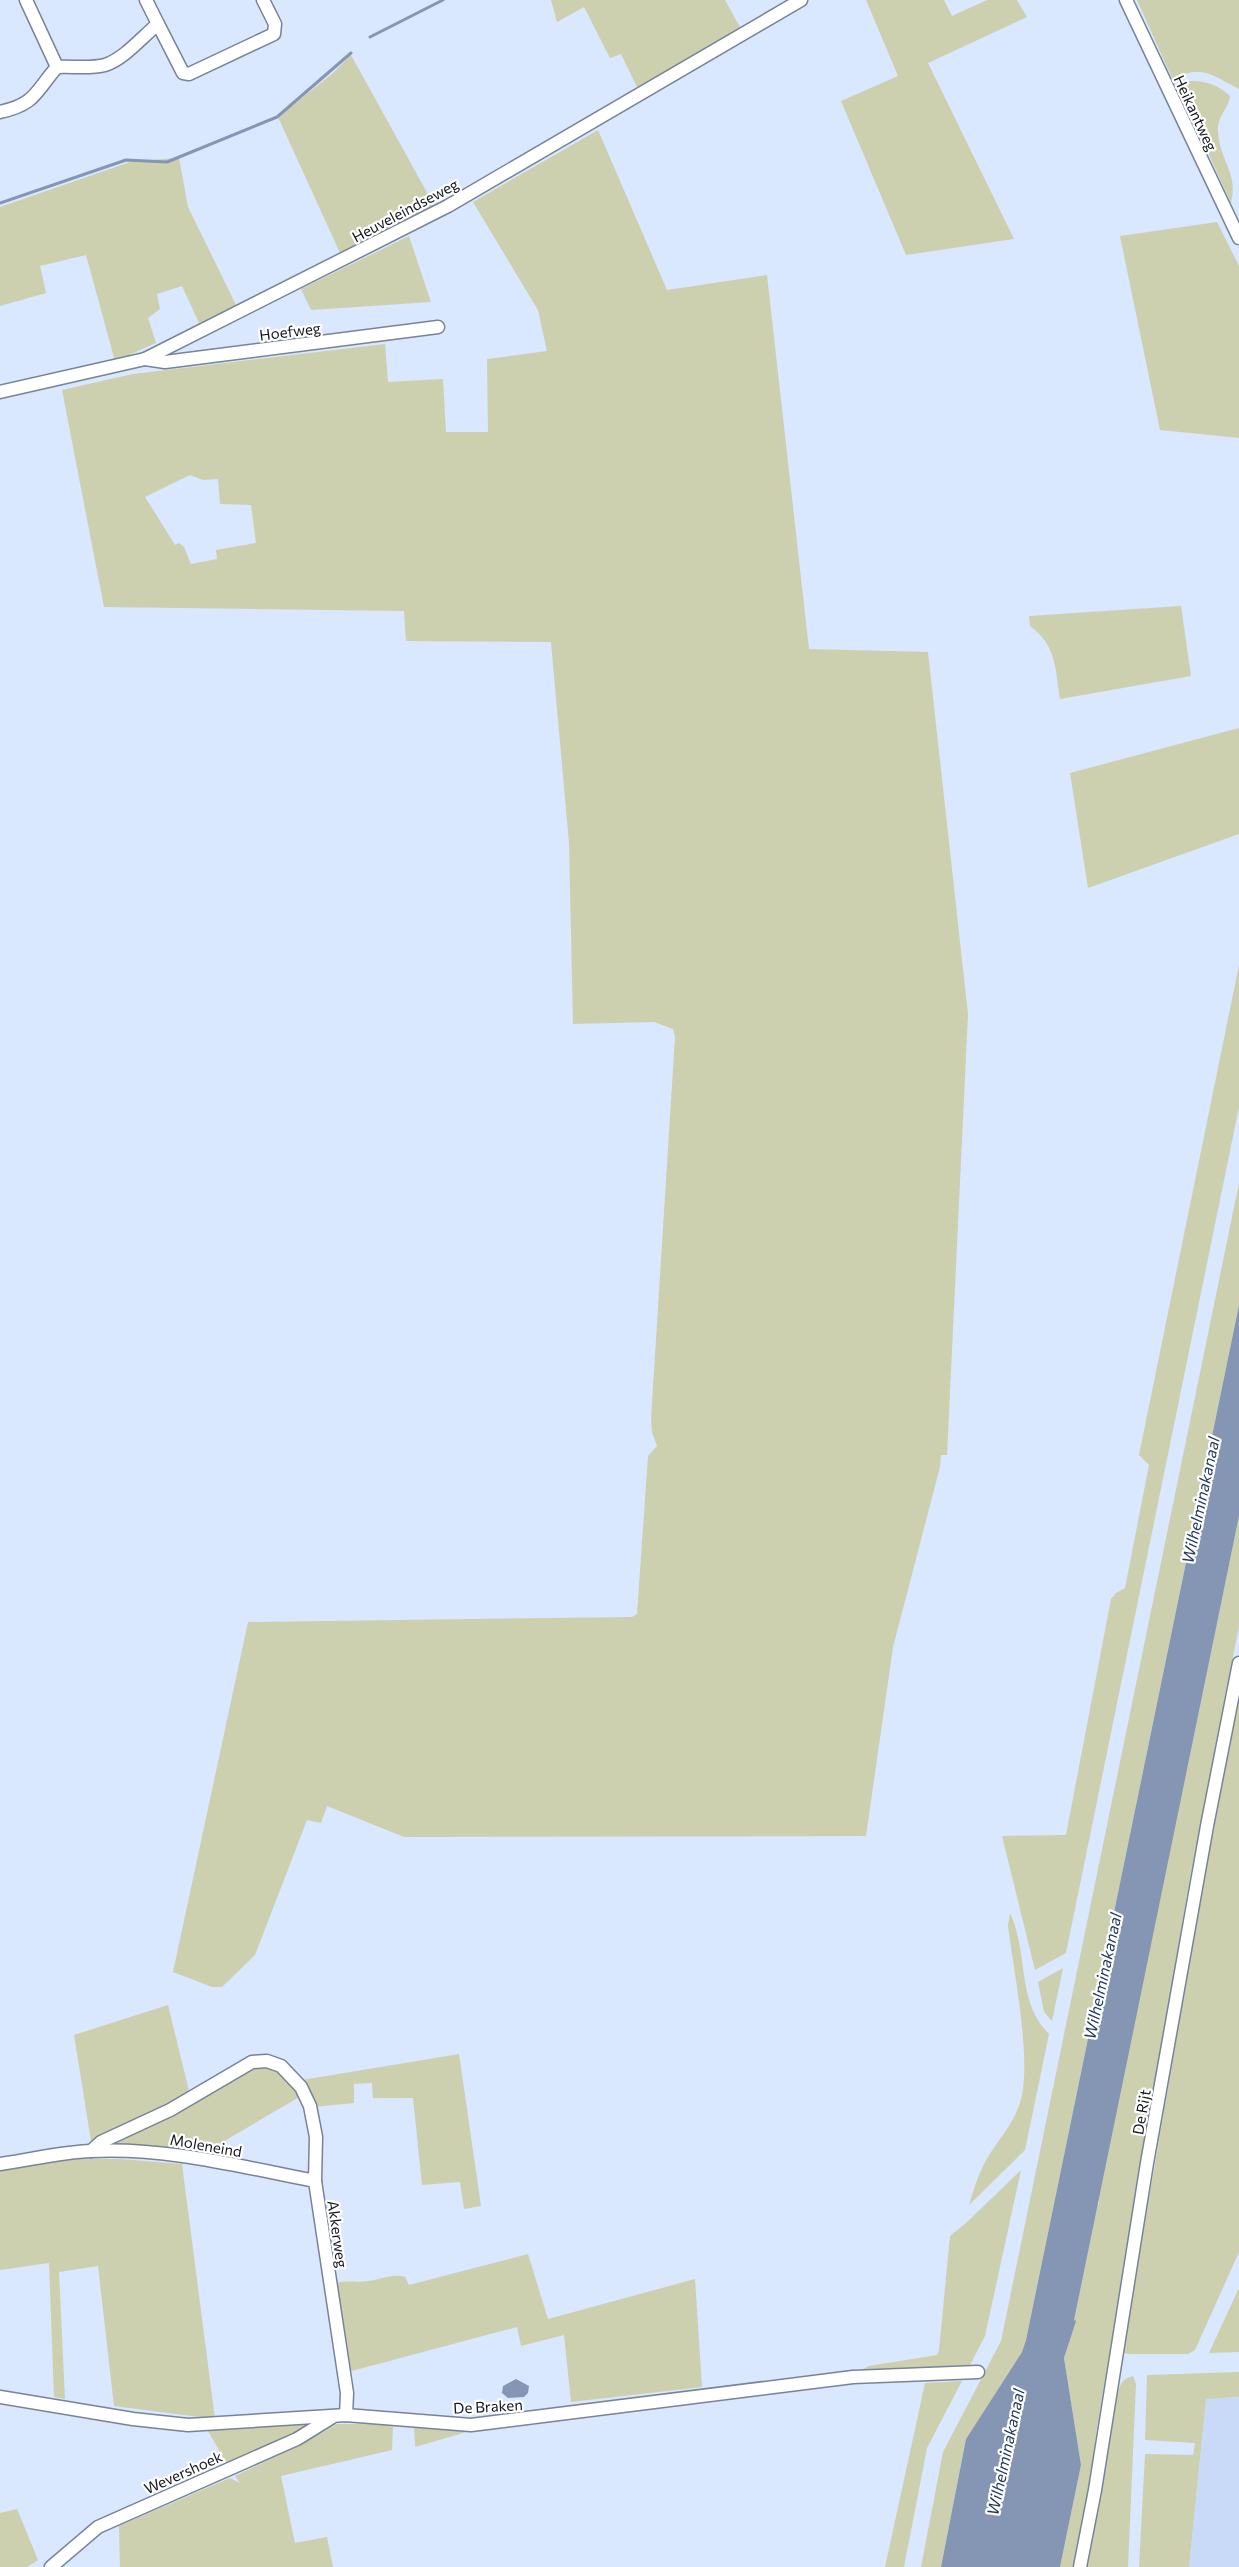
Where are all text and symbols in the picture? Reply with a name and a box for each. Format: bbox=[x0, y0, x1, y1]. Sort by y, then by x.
street label: Heikantweg bbox=[1171, 72, 1221, 154]
street label: Heuveleindseweg bbox=[349, 174, 461, 246]
street label: Hoefweg bbox=[258, 318, 322, 344]
water label: Wilhelminakanaal bbox=[1177, 1434, 1223, 1565]
water label: Wilhelminakanaal bbox=[1079, 1910, 1125, 2041]
street label: De Rijt bbox=[1128, 2088, 1154, 2136]
street label: Moleneind bbox=[169, 2130, 243, 2160]
street label: Akkerweg bbox=[324, 2199, 352, 2269]
water label: Wilhelminakanaal bbox=[982, 2386, 1028, 2517]
street label: De Braken bbox=[453, 2395, 523, 2417]
street label: Wevershoek bbox=[141, 2447, 225, 2497]

